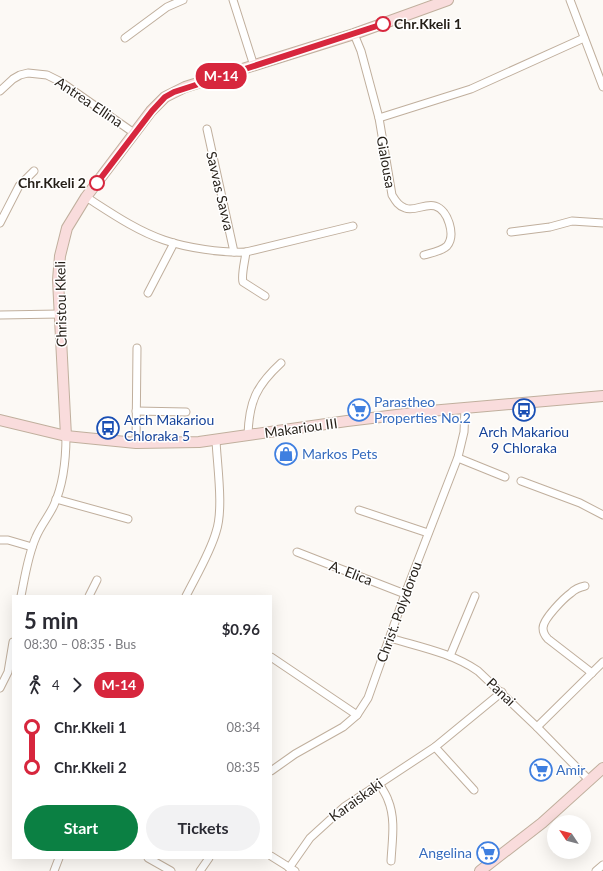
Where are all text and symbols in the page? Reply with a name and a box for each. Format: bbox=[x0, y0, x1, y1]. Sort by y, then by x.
place label: Chr.Kkeli 1 bbox=[394, 15, 462, 32]
marker: Chr.Kkeli 1 bbox=[375, 16, 391, 32]
line badge: M-14 bbox=[193, 63, 249, 89]
text: M-14 bbox=[204, 67, 238, 84]
street label: Antrea Ellina bbox=[52, 73, 126, 130]
street label: Gialousa bbox=[374, 135, 399, 189]
street label: Savvas Savva bbox=[203, 150, 238, 232]
place label: Chr.Kkeli 2 bbox=[18, 174, 86, 191]
marker: Chr.Kkeli 2 bbox=[89, 175, 105, 191]
street label: Christou Kkeli bbox=[51, 261, 70, 347]
place label: Parastheo Properties No.2 bbox=[374, 393, 471, 426]
supermarket icon: Parastheo Properties No.2 bbox=[346, 397, 372, 423]
bus stop icon: Arch Makariou 9 Chloraka bbox=[511, 397, 537, 423]
place label: Arch Makariou Chloraka 5 bbox=[124, 411, 214, 444]
street label: Makariou III bbox=[263, 414, 338, 441]
bus stop icon: Arch Makariou Chloraka 5 bbox=[95, 415, 121, 441]
place label: Arch Makariou 9 Chloraka bbox=[479, 423, 569, 456]
shop icon: Markos Pets bbox=[273, 441, 299, 467]
place label: Markos Pets bbox=[302, 445, 378, 462]
street label: A. Elica bbox=[327, 557, 375, 588]
street label: Christ. Polydorou bbox=[372, 559, 425, 665]
text: 5 min bbox=[24, 607, 79, 634]
text: $0.96 bbox=[222, 620, 260, 638]
text: 08:30 – 08:35 · Bus bbox=[24, 636, 136, 652]
icon: walk bbox=[24, 674, 46, 696]
icon: forward bbox=[66, 674, 88, 696]
street label: Panai bbox=[483, 674, 519, 709]
text: M-14 bbox=[102, 676, 136, 693]
text: 4 bbox=[52, 677, 60, 693]
text: Chr.Kkeli 1 bbox=[54, 718, 127, 736]
text: 08:34 bbox=[227, 719, 260, 735]
supermarket icon: Amir bbox=[528, 757, 554, 783]
text: Chr.Kkeli 2 bbox=[54, 758, 127, 776]
text: 08:35 bbox=[227, 759, 260, 775]
place label: Amir bbox=[556, 761, 585, 778]
street label: Karaiskaki bbox=[326, 774, 386, 825]
button: Start bbox=[24, 805, 138, 851]
button: Tickets bbox=[146, 805, 260, 851]
north arrow bbox=[547, 815, 591, 859]
map controls bbox=[547, 815, 591, 859]
supermarket icon: Angelina bbox=[475, 840, 501, 866]
place label: Angelina bbox=[419, 844, 472, 861]

